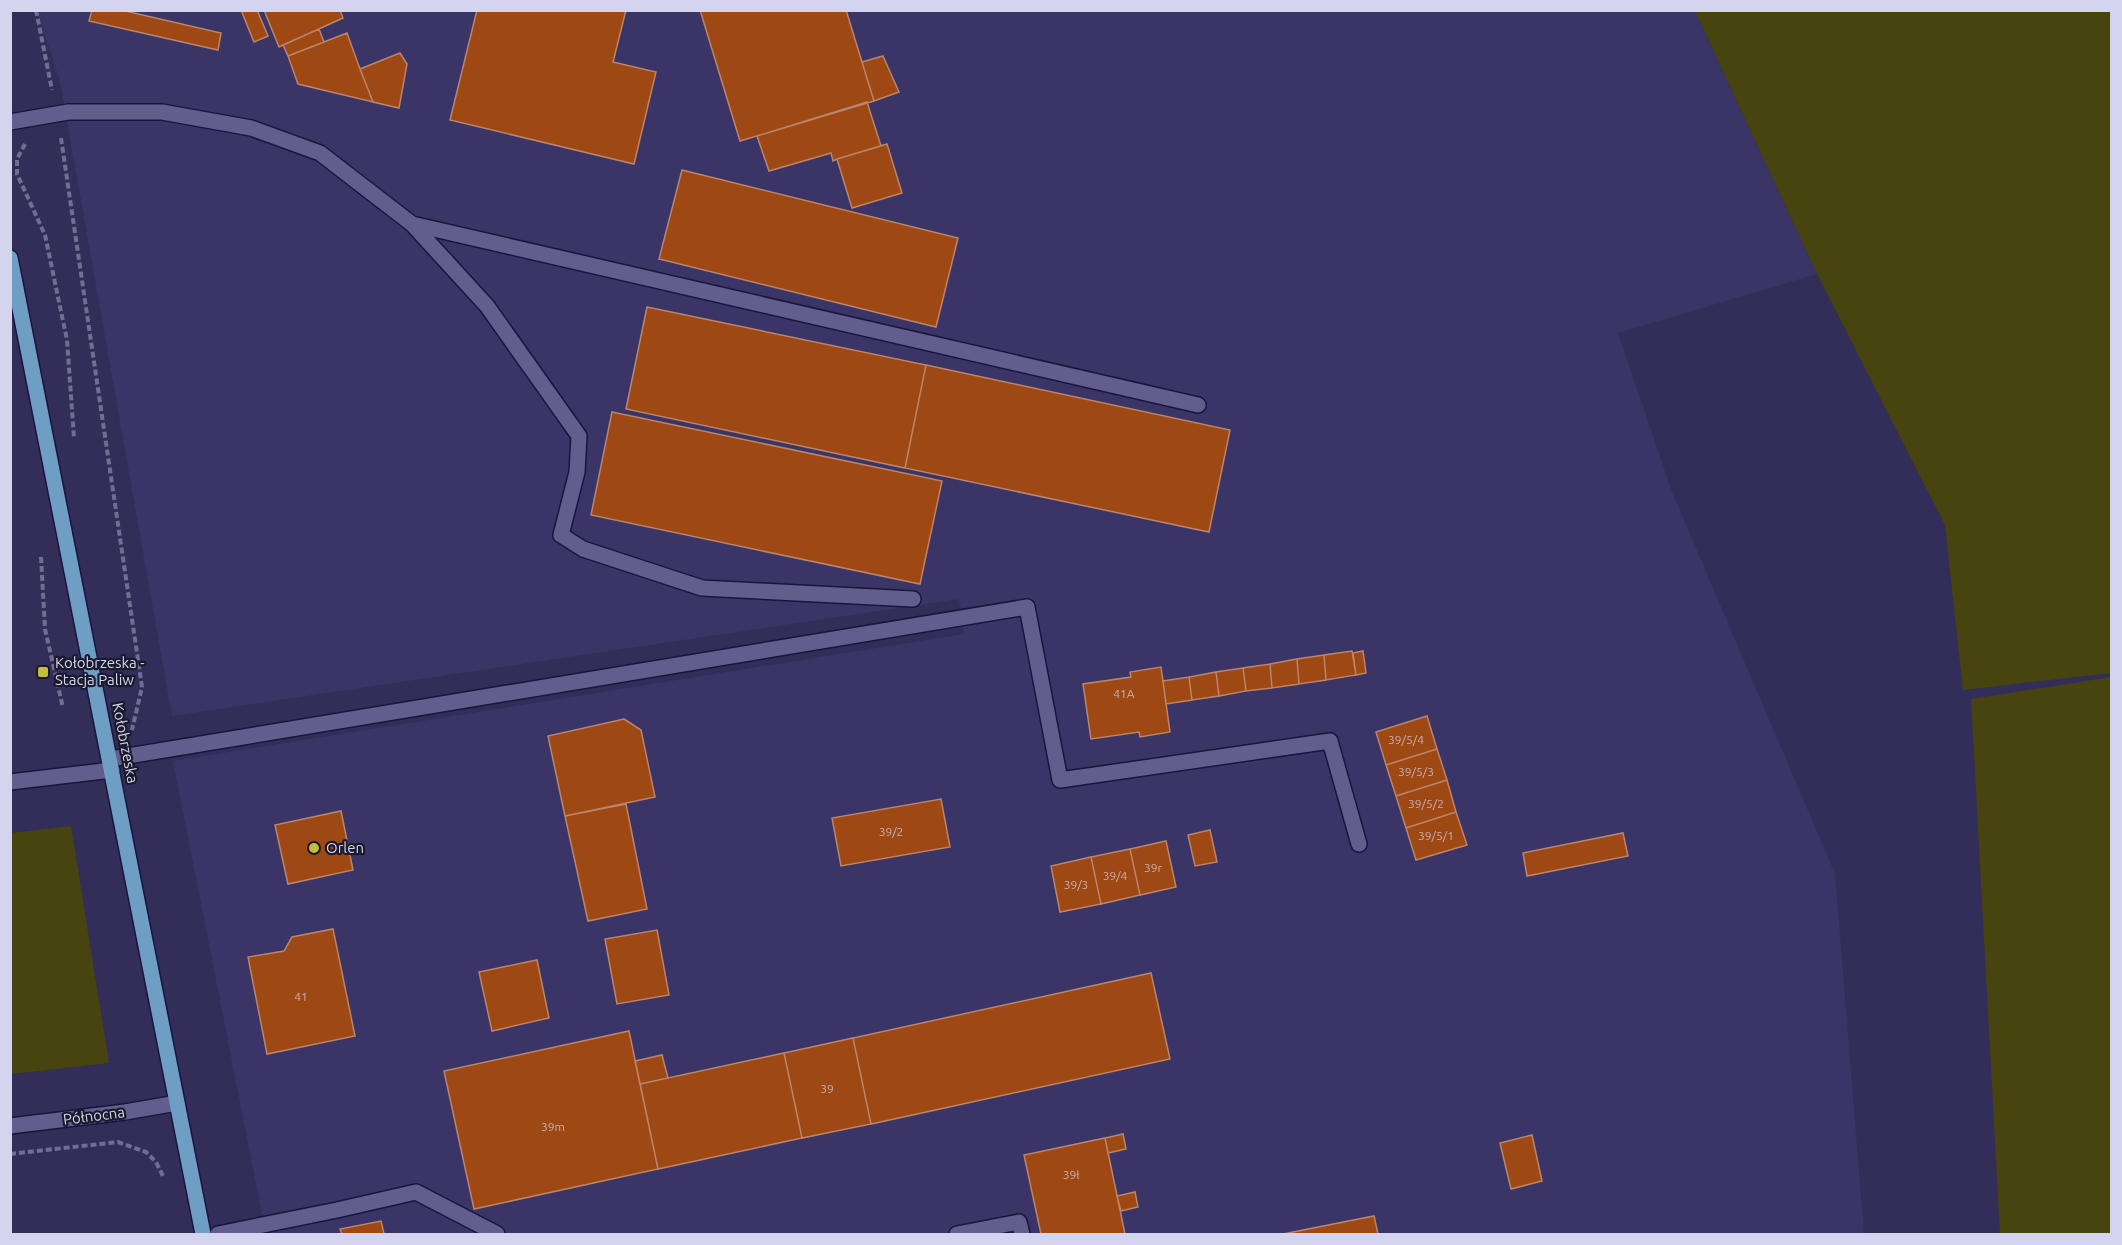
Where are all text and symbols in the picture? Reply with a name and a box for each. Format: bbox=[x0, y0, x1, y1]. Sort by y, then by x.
place label: Kołobrzeska - Stacja Paliw bbox=[55, 654, 145, 688]
marker: Kołobrzeska - Stacja Paliw bbox=[36, 665, 50, 679]
house number: 41A bbox=[1113, 687, 1135, 700]
street label: Kołobrzeska bbox=[109, 701, 142, 785]
house number: 39/5/4 bbox=[1388, 733, 1424, 746]
house number: 39/5/3 bbox=[1398, 765, 1434, 778]
house number: 39/5/2 bbox=[1408, 797, 1444, 810]
house number: 39/2 bbox=[879, 825, 903, 838]
house number: 39/5/1 bbox=[1418, 829, 1454, 842]
place label: Orlen bbox=[326, 839, 364, 856]
marker: Orlen bbox=[307, 841, 321, 855]
house number: 39r bbox=[1144, 861, 1162, 874]
house number: 39/4 bbox=[1103, 869, 1128, 882]
house number: 39/3 bbox=[1064, 878, 1088, 891]
house number: 41 bbox=[294, 990, 308, 1003]
house number: 39 bbox=[820, 1082, 834, 1095]
street label: Północna bbox=[62, 1103, 126, 1128]
house number: 39m bbox=[541, 1120, 565, 1133]
house number: 39ł bbox=[1063, 1168, 1080, 1181]

